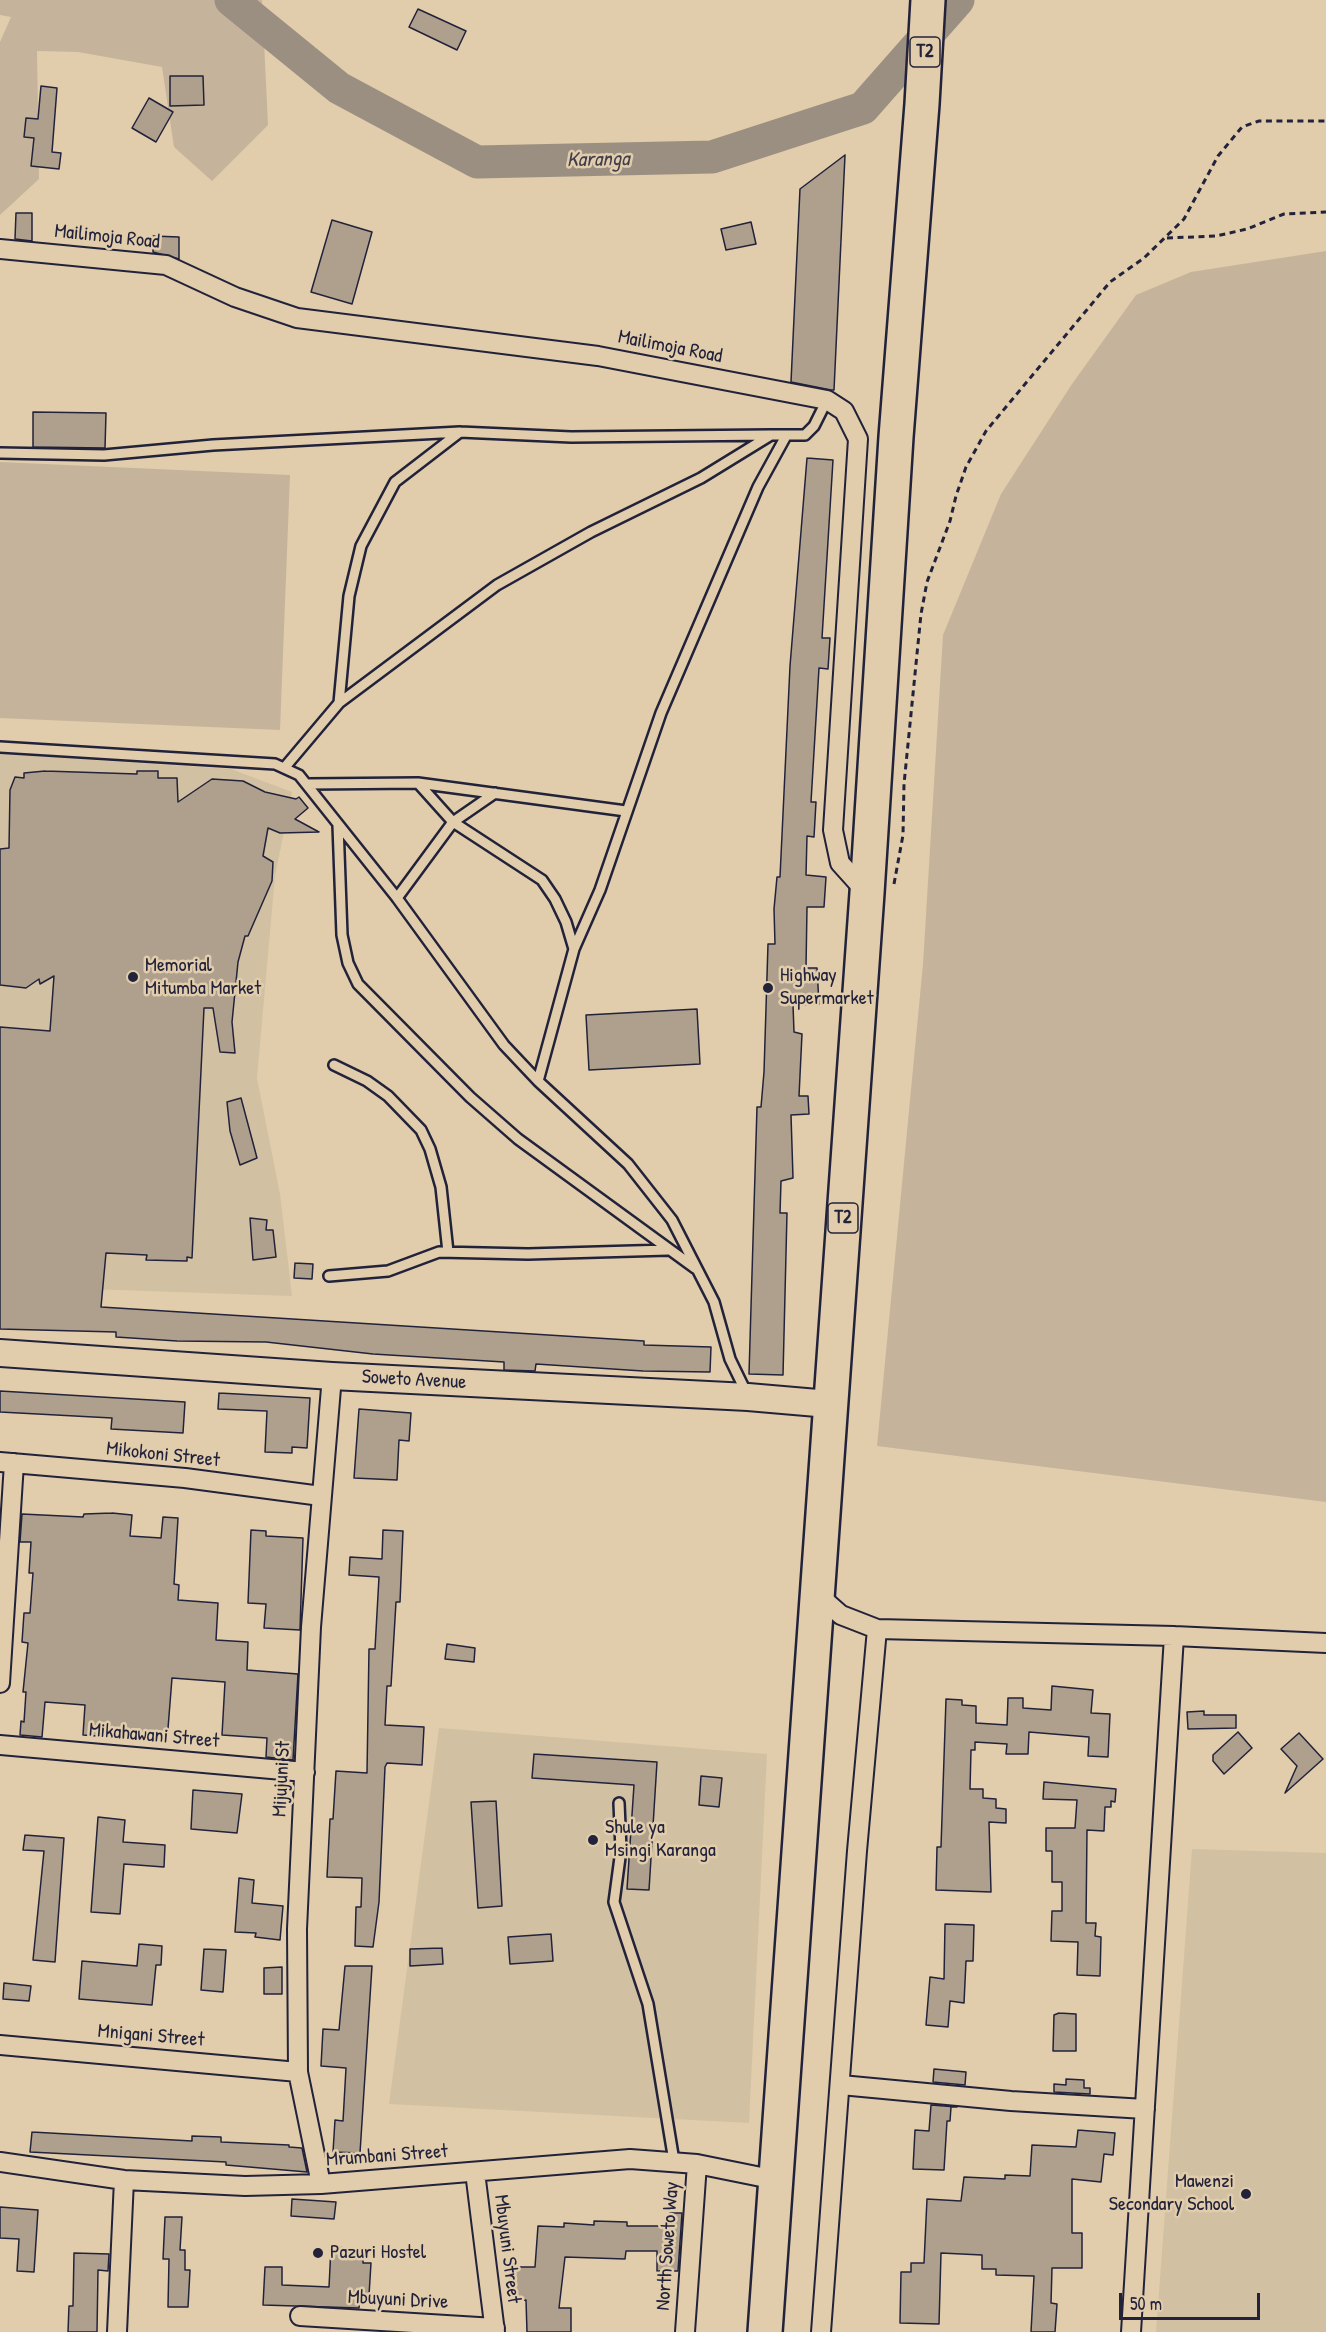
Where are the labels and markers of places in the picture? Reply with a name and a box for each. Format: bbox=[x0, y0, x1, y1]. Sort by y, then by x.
place label: Memorial Mitumba Market bbox=[145, 954, 261, 1001]
place label: Highway Supermarket bbox=[780, 964, 874, 1011]
marker: Memorial Mitumba Market bbox=[126, 970, 140, 984]
marker: Highway Supermarket bbox=[761, 981, 775, 995]
place label: Shule ya Msingi Karanga bbox=[605, 1816, 716, 1863]
marker: Shule ya Msingi Karanga bbox=[586, 1833, 600, 1847]
place label: Mawenzi Secondary School bbox=[1109, 2170, 1234, 2217]
marker: Mawenzi Secondary School bbox=[1239, 2187, 1253, 2201]
place label: Pazuri Hostel bbox=[330, 2241, 426, 2265]
marker: Pazuri Hostel bbox=[311, 2246, 325, 2260]

